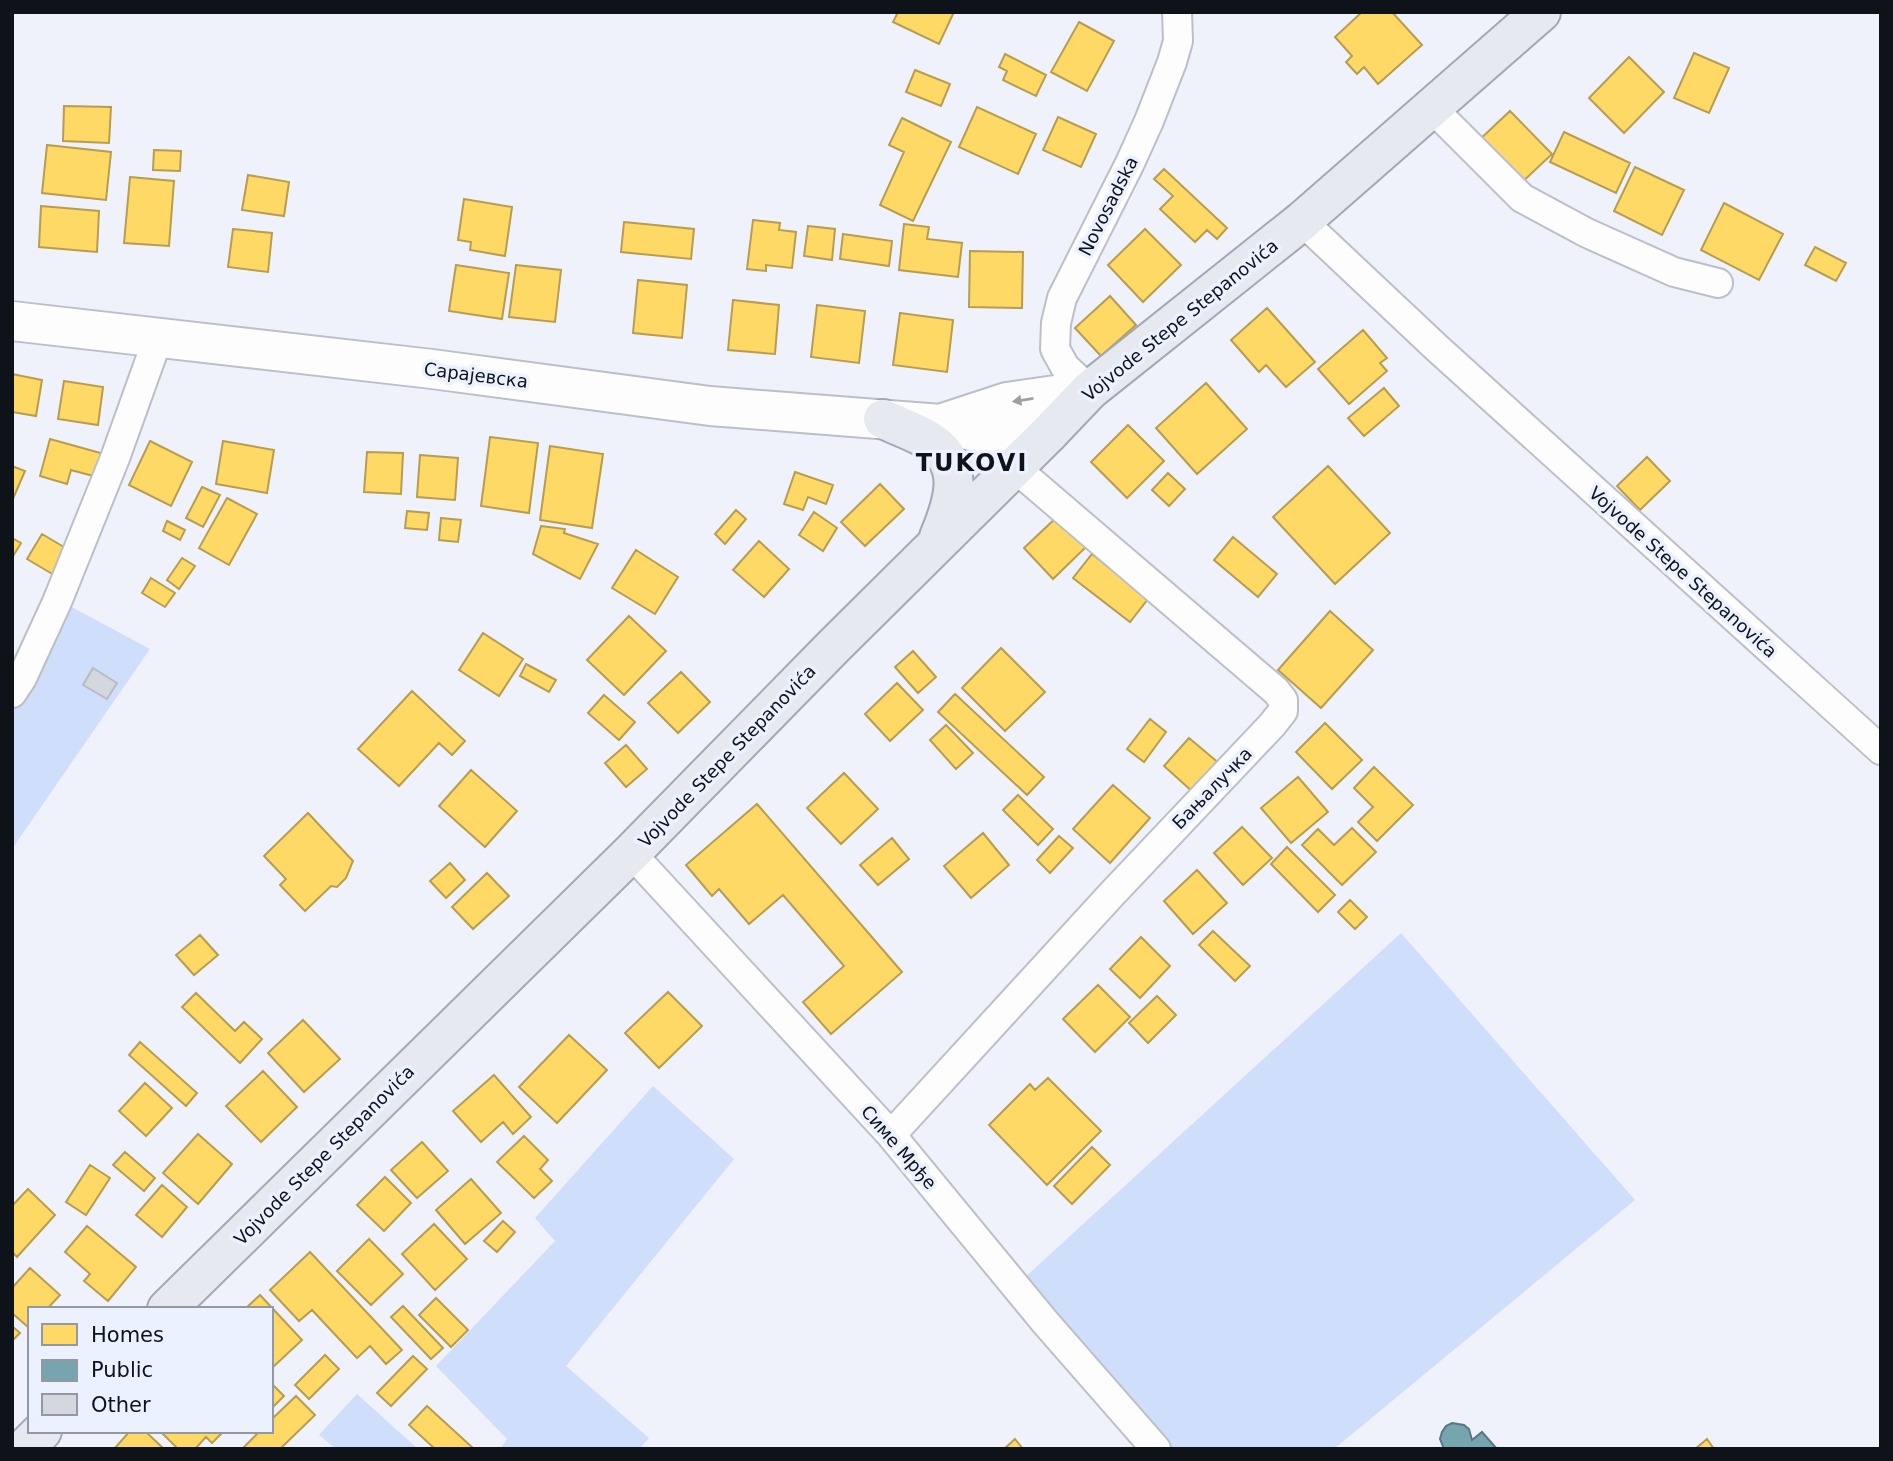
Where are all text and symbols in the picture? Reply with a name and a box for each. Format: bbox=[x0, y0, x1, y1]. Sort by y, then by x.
street label: Novosadska bbox=[1074, 153, 1142, 259]
street label: Vojvode Stepe Stepanovića bbox=[1078, 235, 1282, 405]
street label: Сарајевска bbox=[423, 358, 529, 392]
one-way arrow bbox=[1011, 395, 1033, 406]
district label: TUKOVI bbox=[916, 449, 1028, 477]
street label: Vojvode Stepe Stepanovića bbox=[1585, 482, 1781, 662]
street label: Vojvode Stepe Stepanovića bbox=[634, 660, 820, 852]
street label: Бањалучка bbox=[1168, 743, 1256, 833]
street label: Vojvode Stepe Stepanovića bbox=[230, 1061, 418, 1249]
street label: Симе Мрђе bbox=[857, 1101, 941, 1193]
legend bbox=[28, 1307, 273, 1433]
text: Homes bbox=[91, 1323, 164, 1347]
text: Public bbox=[91, 1358, 153, 1382]
text: Other bbox=[91, 1393, 151, 1417]

